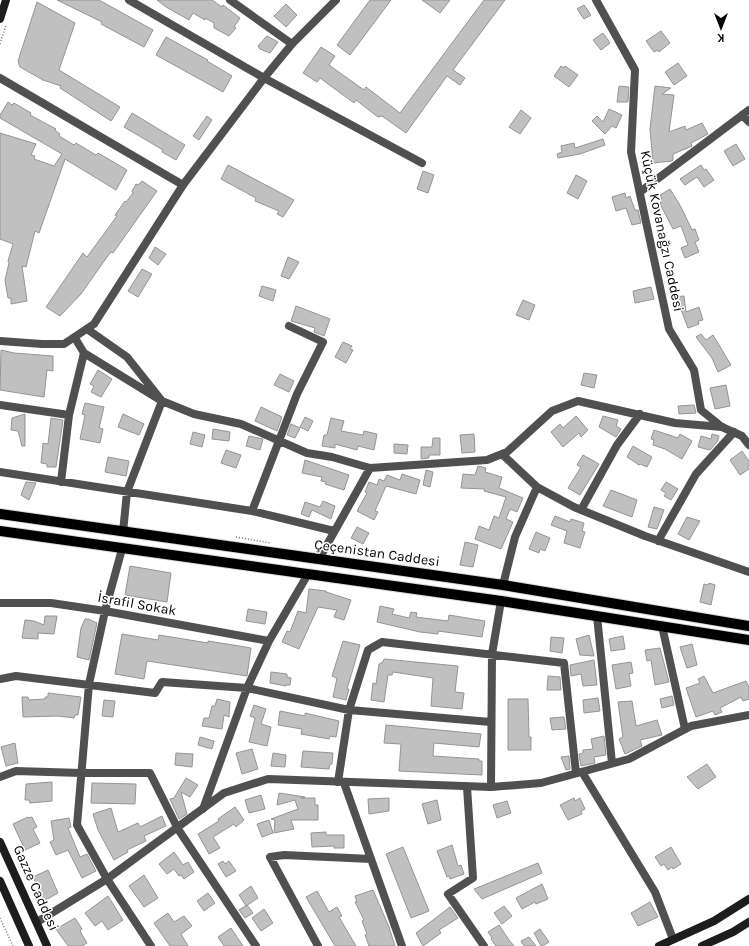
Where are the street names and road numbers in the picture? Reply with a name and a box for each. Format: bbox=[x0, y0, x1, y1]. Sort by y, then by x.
street label: Küçük Kovanağzı Caddesi bbox=[637, 149, 687, 313]
street label: Çeçenistan Caddesi bbox=[313, 536, 441, 570]
street label: İsrafil Sokak bbox=[96, 589, 178, 619]
street label: Gazze Caddesi bbox=[9, 842, 63, 934]

